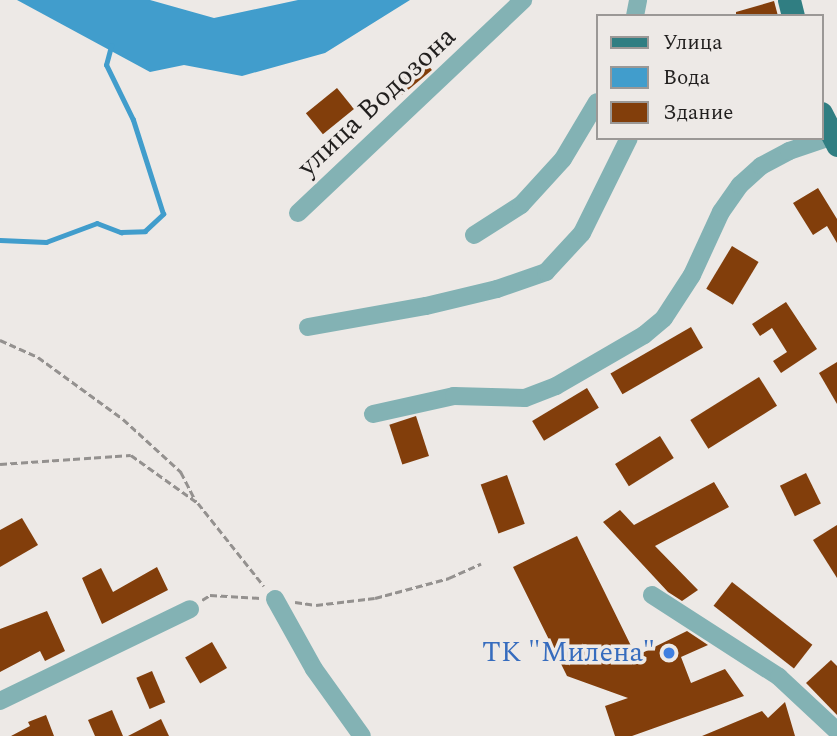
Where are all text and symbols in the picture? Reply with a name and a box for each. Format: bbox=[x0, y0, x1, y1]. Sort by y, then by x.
legend bbox=[596, 14, 823, 140]
street label: улица Водозона bbox=[291, 20, 463, 184]
text: Улица bbox=[663, 27, 722, 59]
text: Вода bbox=[663, 62, 710, 94]
text: Здание bbox=[663, 97, 733, 129]
place label: ТК "Милена" bbox=[482, 636, 655, 670]
marker: ТК "Милена" bbox=[661, 645, 677, 661]

